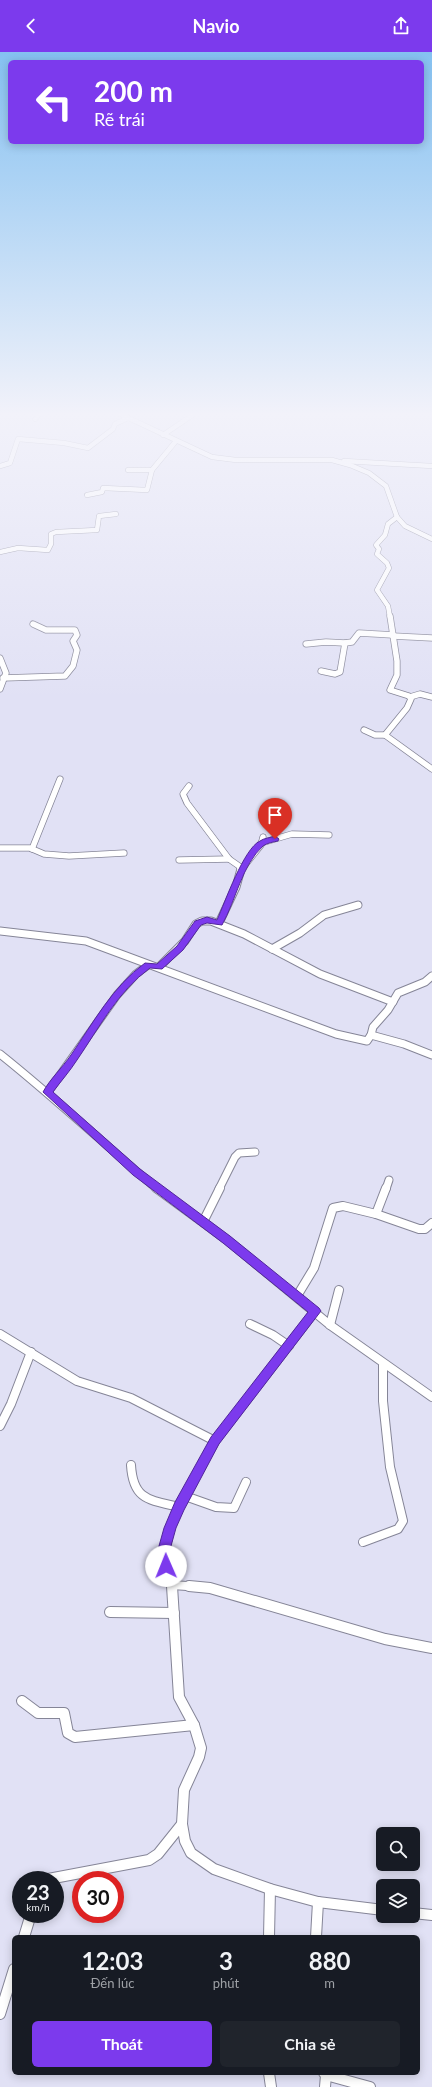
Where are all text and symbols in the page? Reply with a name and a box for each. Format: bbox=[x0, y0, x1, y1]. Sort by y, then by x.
icon: back bbox=[20, 15, 42, 37]
text: Navio bbox=[193, 15, 239, 37]
icon: share bbox=[390, 15, 412, 37]
text: 200 m bbox=[94, 74, 173, 108]
icon: left bbox=[28, 76, 80, 128]
text: Rẽ trái bbox=[94, 108, 145, 130]
pin bbox=[258, 798, 292, 839]
icon: arrive bbox=[264, 804, 286, 826]
position arrow bbox=[145, 1545, 187, 1587]
map controls bbox=[376, 1827, 420, 1923]
button: search bbox=[376, 1827, 420, 1871]
speed limit sign: 30 bbox=[72, 1871, 124, 1923]
button: layers bbox=[376, 1879, 420, 1923]
text: 23 bbox=[26, 1880, 50, 1904]
text: km/h bbox=[26, 1901, 50, 1913]
text: 12:03 bbox=[81, 1946, 143, 1975]
text: 3 bbox=[219, 1946, 233, 1975]
text: 880 bbox=[309, 1946, 351, 1975]
text: Đến lúc bbox=[90, 1975, 134, 1991]
text: phút bbox=[213, 1975, 239, 1991]
text: m bbox=[324, 1975, 335, 1991]
button: Thoát bbox=[32, 2021, 212, 2067]
button: Chia sẻ bbox=[220, 2021, 400, 2067]

